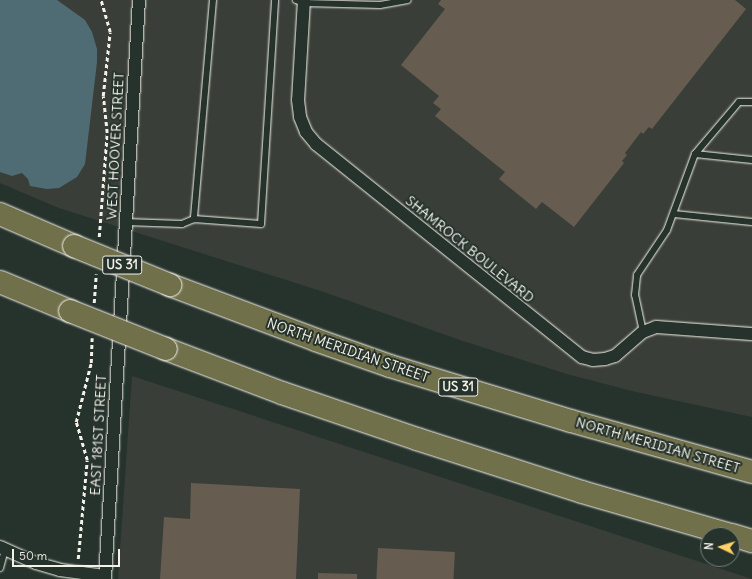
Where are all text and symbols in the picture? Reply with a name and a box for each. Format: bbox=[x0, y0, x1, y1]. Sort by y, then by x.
street label: WEST HOOVER STREET bbox=[103, 72, 127, 220]
street label: SHAMROCK BOULEVARD bbox=[402, 192, 538, 306]
road number: US 31 bbox=[102, 254, 142, 276]
street label: NORTH MERIDIAN STREET bbox=[265, 314, 431, 386]
street label: EAST 181ST STREET bbox=[86, 374, 110, 496]
road number: US 31 bbox=[438, 376, 478, 398]
street label: NORTH MERIDIAN STREET bbox=[574, 414, 742, 476]
north arrow bbox=[700, 527, 740, 567]
scale bar bbox=[14, 541, 122, 567]
text: N bbox=[702, 542, 716, 551]
text: 50 m bbox=[19, 548, 47, 563]

